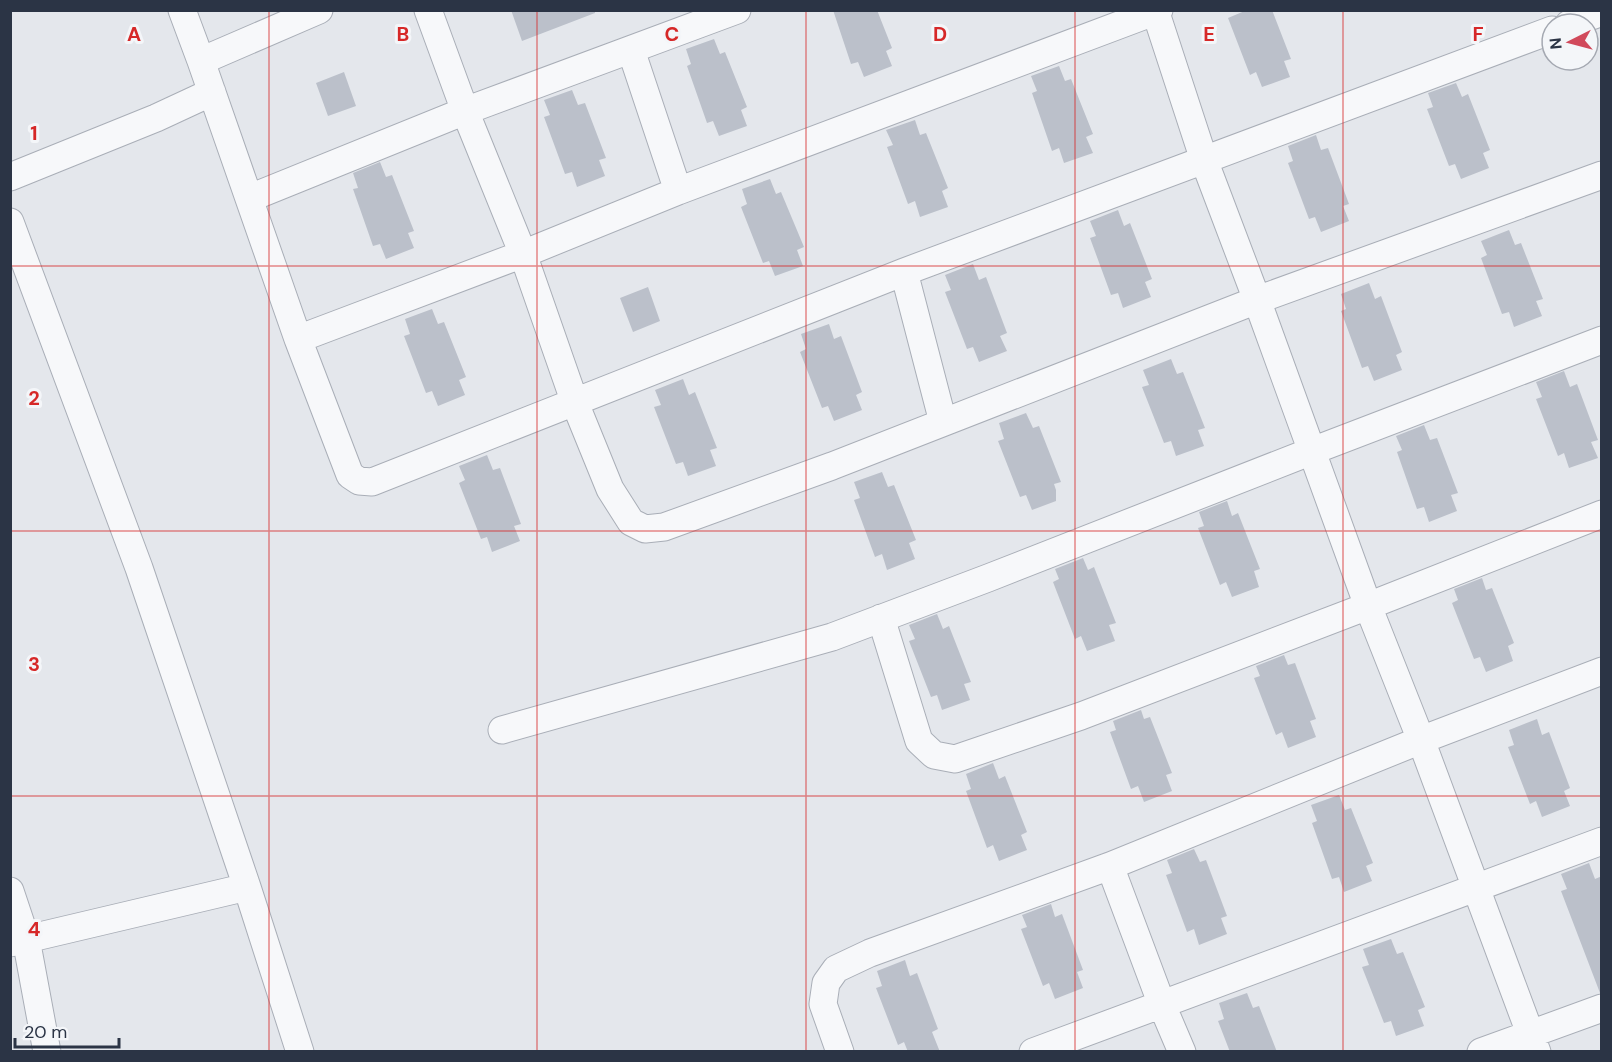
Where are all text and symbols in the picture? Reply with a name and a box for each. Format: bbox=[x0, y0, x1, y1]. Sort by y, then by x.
north arrow bbox=[1540, 12, 1600, 72]
text: A bbox=[127, 21, 141, 47]
text: B bbox=[397, 21, 409, 47]
text: C bbox=[665, 21, 679, 47]
text: D bbox=[933, 21, 947, 47]
text: E bbox=[1203, 21, 1215, 47]
text: F bbox=[1472, 21, 1484, 47]
text: N bbox=[1545, 37, 1567, 50]
text: 1 bbox=[30, 120, 38, 146]
text: 2 bbox=[28, 385, 40, 411]
text: 3 bbox=[28, 651, 40, 677]
text: 4 bbox=[28, 916, 41, 942]
scale bar bbox=[15, 1011, 118, 1049]
text: 20 m bbox=[24, 1020, 67, 1044]

